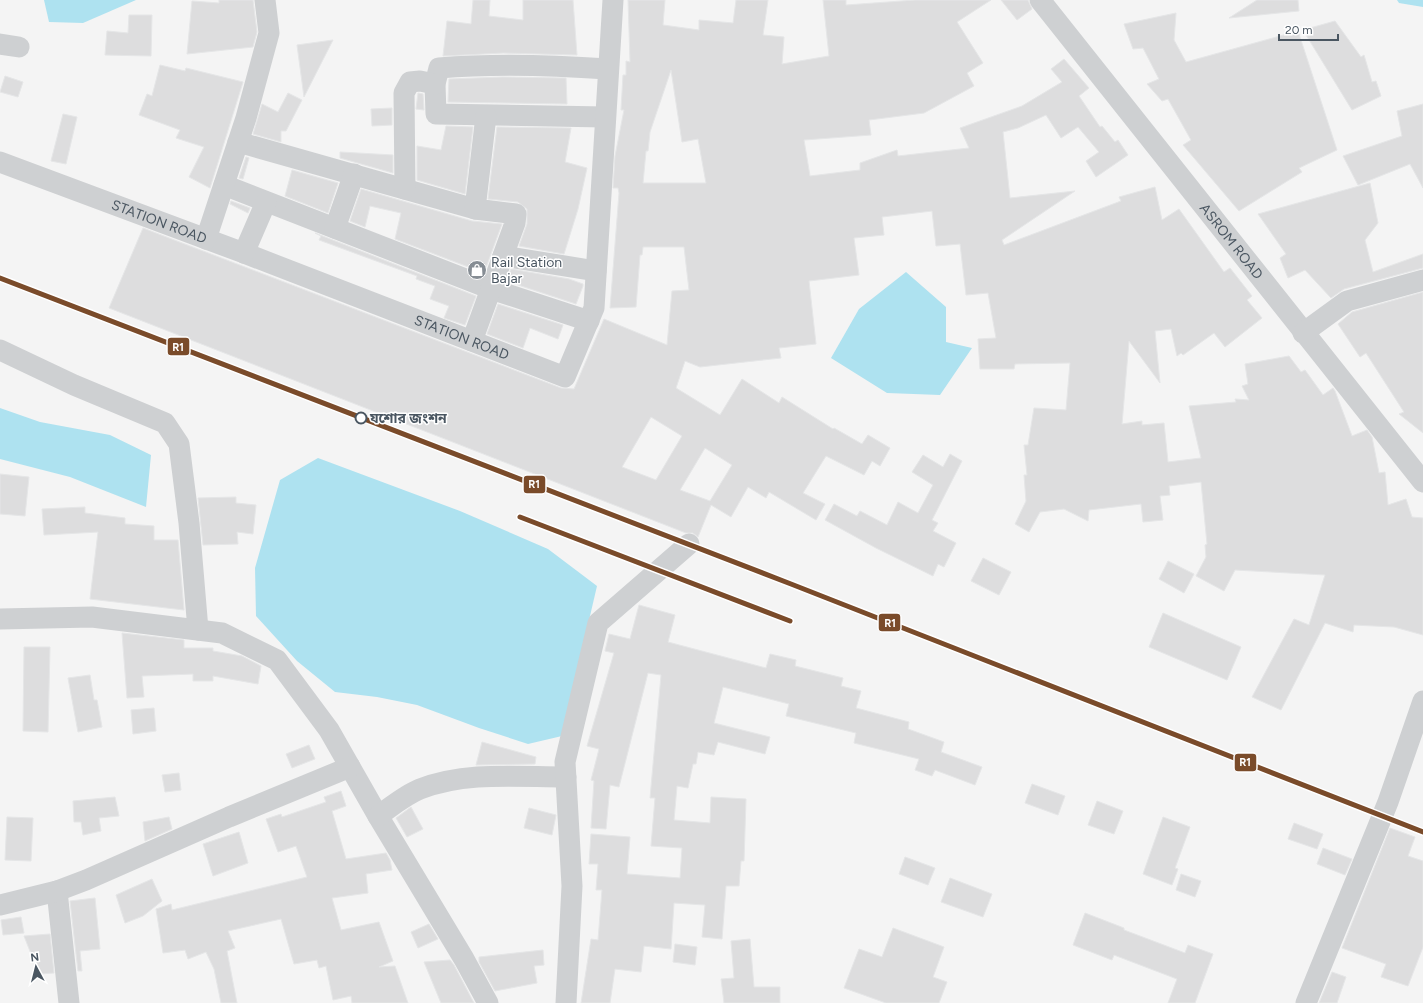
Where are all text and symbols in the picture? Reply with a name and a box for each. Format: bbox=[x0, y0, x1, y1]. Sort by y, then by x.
scale bar bbox=[1279, 16, 1338, 42]
text: 20 m bbox=[1285, 23, 1313, 37]
street label: STATION ROAD bbox=[109, 196, 209, 247]
street label: ASROM ROAD bbox=[1196, 200, 1267, 282]
place label: Rail Station Bajar bbox=[491, 254, 562, 287]
shop icon: Rail Station Bajar bbox=[466, 259, 488, 281]
street label: STATION ROAD bbox=[412, 311, 512, 363]
line badge: R1 bbox=[167, 337, 190, 356]
text: R1 bbox=[172, 341, 184, 354]
place label: যশোর জংশন bbox=[369, 410, 447, 427]
marker: যশোর জংশন bbox=[354, 411, 368, 425]
line badge: R1 bbox=[523, 475, 546, 494]
text: R1 bbox=[528, 478, 540, 491]
line badge: R1 bbox=[878, 613, 901, 632]
text: R1 bbox=[884, 617, 896, 630]
line badge: R1 bbox=[1234, 753, 1257, 772]
text: R1 bbox=[1239, 756, 1251, 769]
north arrow bbox=[16, 947, 56, 987]
text: N bbox=[30, 951, 40, 965]

